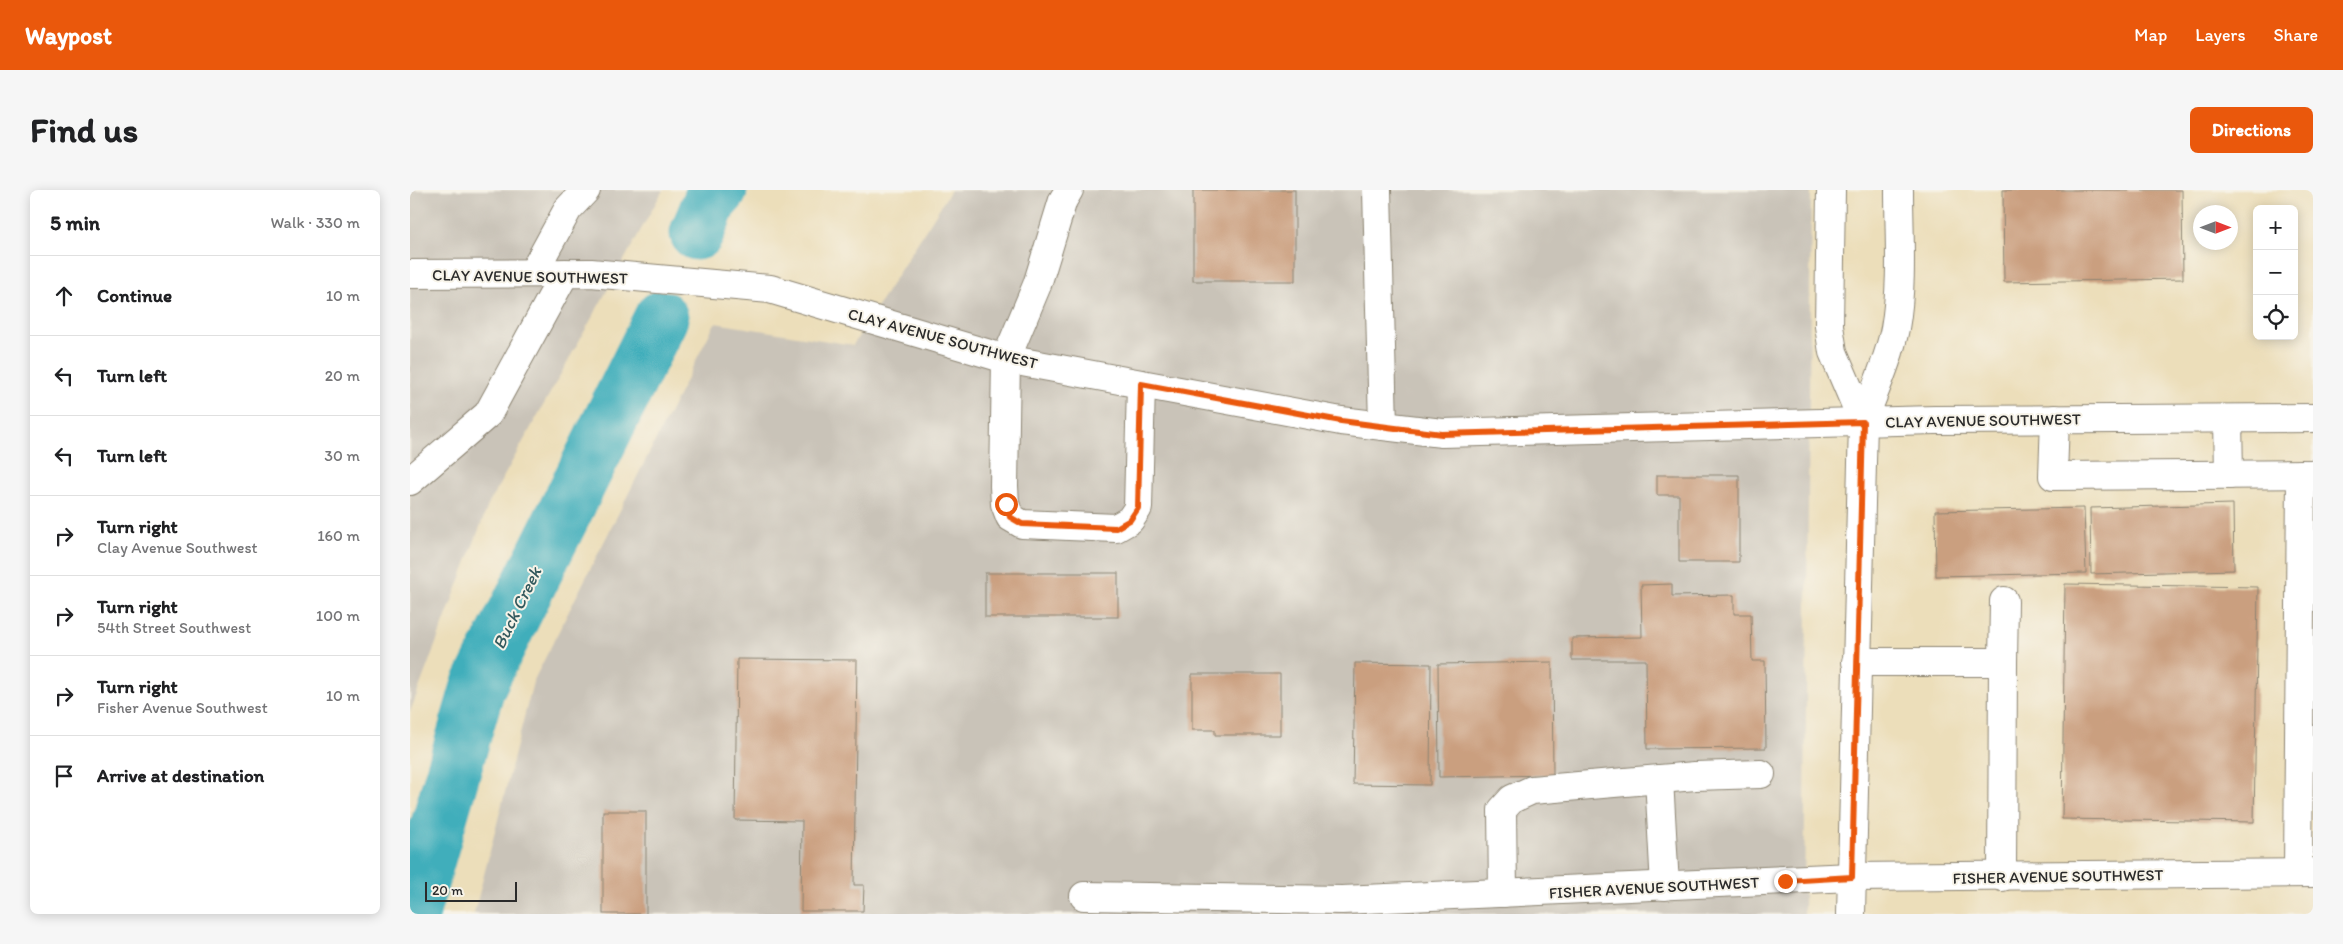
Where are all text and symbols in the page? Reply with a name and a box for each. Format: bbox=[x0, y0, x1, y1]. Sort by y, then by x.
text: Waypost bbox=[25, 21, 112, 50]
text: Map bbox=[2134, 24, 2167, 46]
text: Layers bbox=[2195, 24, 2245, 46]
text: Share bbox=[2273, 24, 2318, 46]
button: Directions bbox=[2190, 107, 2313, 153]
text: Find us bbox=[30, 109, 138, 151]
north arrow bbox=[2193, 205, 2238, 250]
map controls bbox=[2253, 205, 2298, 340]
button: + bbox=[2253, 205, 2298, 250]
text: 5 min bbox=[50, 210, 100, 235]
text: Walk · 330 m bbox=[270, 213, 360, 232]
button: − bbox=[2253, 250, 2298, 295]
street label: CLAY AVENUE SOUTHWEST bbox=[432, 265, 628, 288]
icon: ahead bbox=[50, 282, 78, 310]
text: Continue bbox=[97, 284, 172, 307]
text: 10 m bbox=[326, 286, 360, 305]
button: locate bbox=[2253, 295, 2298, 340]
street label: CLAY AVENUE SOUTHWEST bbox=[846, 304, 1040, 373]
icon: left bbox=[50, 362, 78, 390]
text: Turn left bbox=[97, 364, 167, 387]
text: 20 m bbox=[325, 366, 360, 385]
street label: CLAY AVENUE SOUTHWEST bbox=[1885, 409, 2081, 432]
icon: left bbox=[50, 442, 78, 470]
text: Turn left bbox=[97, 444, 167, 467]
text: 30 m bbox=[324, 446, 360, 465]
route start bbox=[995, 493, 1018, 516]
text: Turn right bbox=[97, 515, 178, 538]
icon: right bbox=[50, 522, 78, 550]
text: 160 m bbox=[317, 526, 360, 545]
text: Clay Avenue Southwest bbox=[97, 538, 258, 557]
water label: Buck Creek bbox=[488, 562, 547, 653]
text: Turn right bbox=[97, 595, 178, 618]
icon: right bbox=[50, 602, 78, 630]
text: 100 m bbox=[316, 606, 360, 625]
text: 54th Street Southwest bbox=[97, 618, 251, 637]
text: Turn right bbox=[97, 675, 178, 698]
icon: right bbox=[50, 682, 78, 710]
text: 10 m bbox=[326, 686, 360, 705]
text: Fisher Avenue Southwest bbox=[97, 698, 268, 717]
icon: arrive bbox=[50, 762, 78, 790]
text: Arrive at destination bbox=[97, 764, 264, 787]
street label: FISHER AVENUE SOUTHWEST bbox=[1953, 865, 2163, 888]
route end bbox=[1774, 870, 1797, 893]
street label: FISHER AVENUE SOUTHWEST bbox=[1548, 873, 1760, 902]
scale bar bbox=[425, 879, 518, 902]
text: 20 m bbox=[432, 882, 463, 899]

